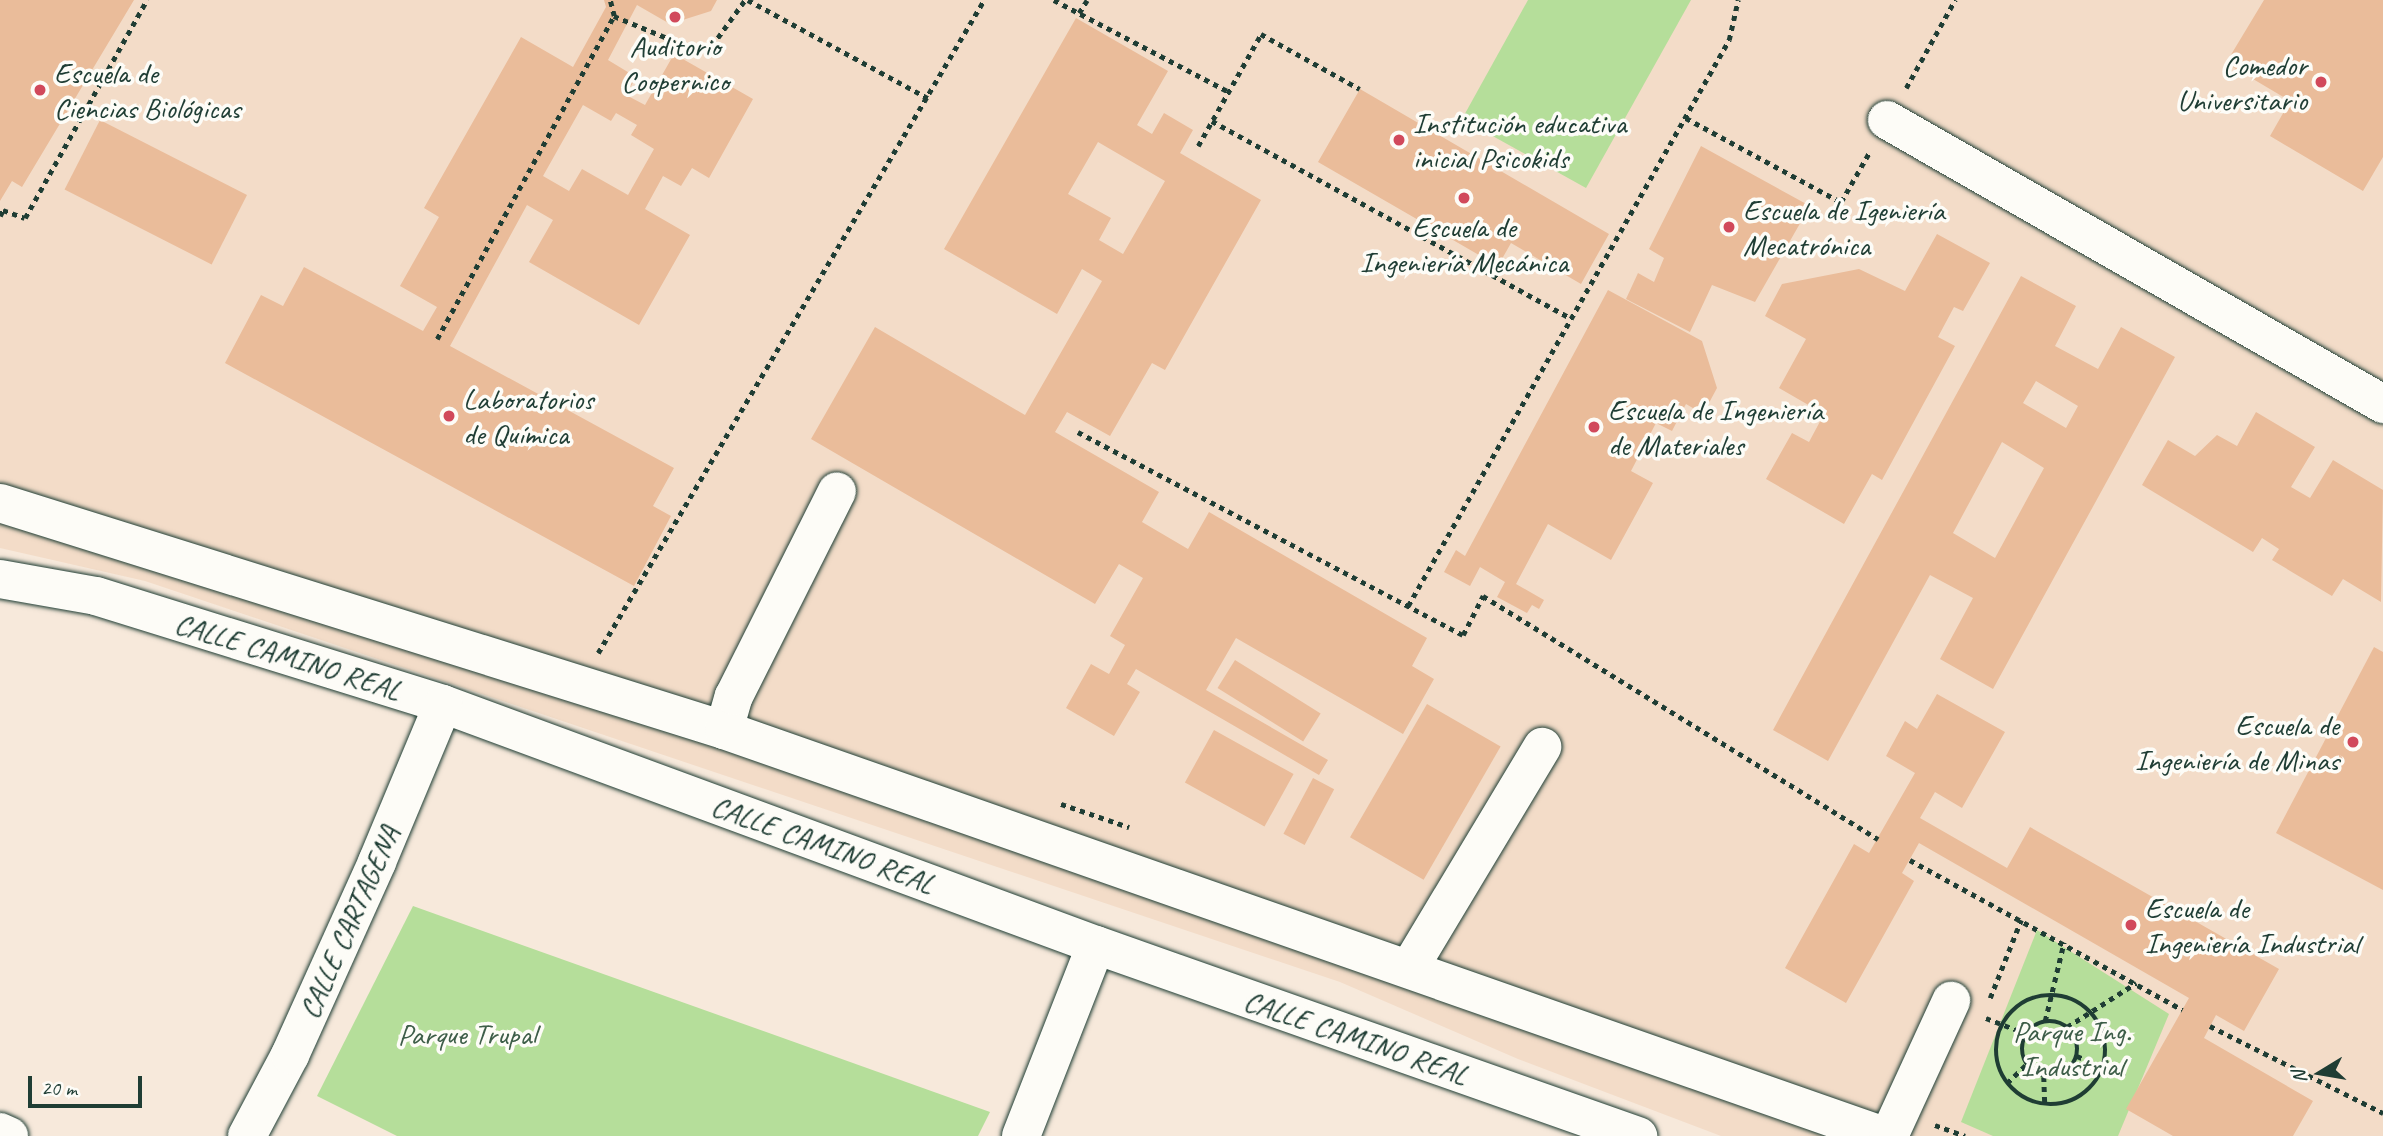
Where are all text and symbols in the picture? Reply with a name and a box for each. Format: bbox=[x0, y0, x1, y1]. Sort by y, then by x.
marker: Auditorio Coopernico bbox=[667, 9, 683, 25]
place label: Auditorio Coopernico bbox=[621, 28, 729, 98]
place label: Comedor Universitario bbox=[2177, 47, 2307, 118]
place label: Escuela de Ciencias Biológicas bbox=[54, 55, 241, 125]
marker: Comedor Universitario bbox=[2313, 74, 2329, 90]
marker: Escuela de Ciencias Biológicas bbox=[32, 82, 48, 98]
place label: Institución educativa inicial Psicokids bbox=[1413, 105, 1626, 176]
marker: Institución educativa inicial Psicokids bbox=[1391, 132, 1407, 148]
marker: Escuela de Ingeniería Mecánica bbox=[1456, 190, 1472, 206]
place label: Escuela de Igeniería Mecatrónica bbox=[1743, 192, 1944, 262]
place label: Escuela de Ingeniería Mecánica bbox=[1360, 209, 1568, 280]
marker: Escuela de Igeniería Mecatrónica bbox=[1721, 219, 1737, 235]
place label: Laboratorios de Química bbox=[463, 381, 593, 452]
place label: Escuela de Ingeniería de Materiales bbox=[1608, 392, 1823, 462]
marker: Laboratorios de Química bbox=[441, 408, 457, 424]
marker: Escuela de Ingeniería de Materiales bbox=[1586, 419, 1602, 435]
street label: CALLE CAMINO REAL bbox=[171, 605, 405, 707]
place label: Escuela de Ingeniería de Minas bbox=[2136, 707, 2339, 778]
marker: Escuela de Ingeniería de Minas bbox=[2345, 734, 2361, 750]
street label: CALLE CAMINO REAL bbox=[707, 787, 939, 901]
street label: CALLE CARTAGENA bbox=[291, 820, 407, 1024]
place label: Escuela de Ingeniería Industrial bbox=[2145, 890, 2358, 960]
marker: Escuela de Ingeniería Industrial bbox=[2123, 917, 2139, 933]
street label: CALLE CAMINO REAL bbox=[1239, 982, 1473, 1092]
park label: Parque Ing. Industrial bbox=[2013, 1013, 2131, 1084]
park label: Parque Trupal bbox=[398, 1016, 536, 1052]
north arrow bbox=[2285, 1038, 2355, 1108]
scale bar bbox=[32, 1062, 145, 1106]
text: N bbox=[2286, 1069, 2312, 1085]
text: 20 m bbox=[41, 1075, 77, 1101]

